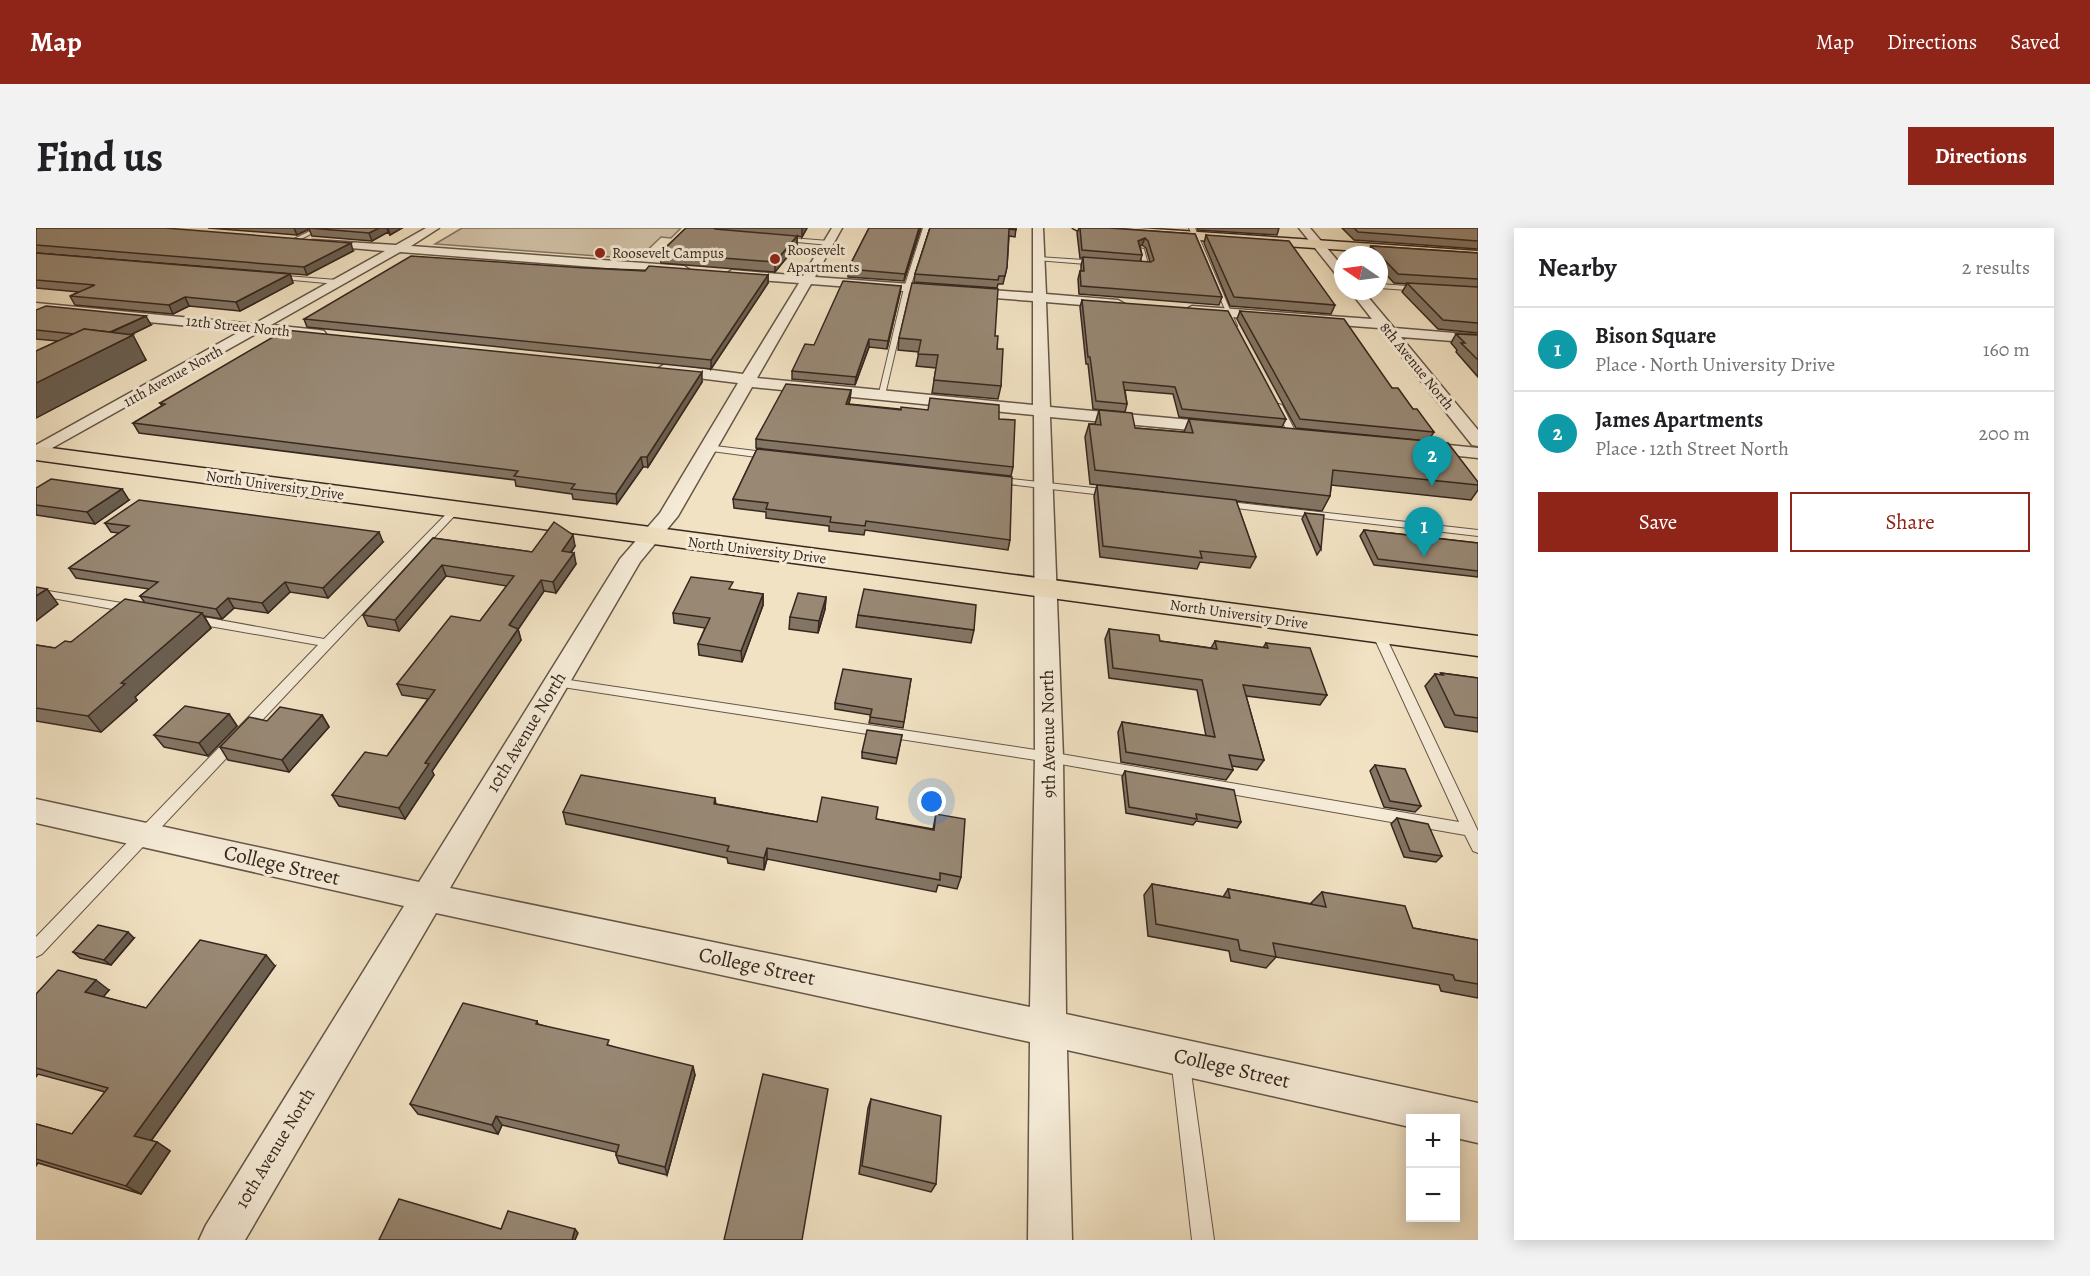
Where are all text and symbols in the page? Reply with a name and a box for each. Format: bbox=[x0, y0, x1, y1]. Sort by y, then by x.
text: Map bbox=[30, 23, 82, 61]
text: Map bbox=[1816, 28, 1854, 56]
text: Directions bbox=[1887, 28, 1977, 56]
text: Saved bbox=[2010, 28, 2060, 56]
button: Directions bbox=[1908, 127, 2054, 185]
text: Find us bbox=[36, 128, 163, 185]
place label: Roosevelt Apartments bbox=[786, 240, 859, 277]
place label: Roosevelt Campus bbox=[612, 243, 724, 263]
marker: Roosevelt Campus bbox=[593, 246, 607, 260]
north arrow bbox=[1334, 246, 1388, 300]
text: Nearby bbox=[1538, 250, 1617, 285]
marker: Roosevelt Apartments bbox=[768, 252, 782, 266]
text: 2 results bbox=[1962, 254, 2030, 281]
street label: 12th Street North bbox=[185, 311, 291, 341]
street label: 8th Avenue North bbox=[1375, 318, 1459, 414]
text: Bison Square bbox=[1595, 321, 1716, 351]
text: 1 bbox=[1554, 336, 1561, 363]
text: 160 m bbox=[1983, 336, 2030, 363]
street label: 11th Avenue North bbox=[120, 340, 226, 412]
text: Place · North University Drive bbox=[1595, 351, 1835, 378]
text: James Apartments bbox=[1595, 405, 1763, 435]
text: 2 bbox=[1553, 420, 1562, 447]
text: 200 m bbox=[1979, 420, 2030, 447]
text: Place · 12th Street North bbox=[1595, 435, 1789, 462]
pin: 2 bbox=[1412, 436, 1452, 486]
street label: North University Drive bbox=[205, 465, 346, 505]
button: Save bbox=[1538, 492, 1778, 552]
button: Share bbox=[1790, 492, 2030, 552]
pin: 1 bbox=[1404, 508, 1444, 557]
street label: North University Drive bbox=[687, 532, 828, 568]
street label: North University Drive bbox=[1169, 594, 1310, 634]
street label: 10th Avenue North bbox=[481, 667, 572, 796]
street label: 9th Avenue North bbox=[1035, 669, 1061, 798]
your location bbox=[917, 787, 946, 816]
street label: College Street bbox=[221, 838, 343, 892]
street label: College Street bbox=[696, 940, 818, 992]
street label: College Street bbox=[1171, 1041, 1293, 1095]
street label: 10th Avenue North bbox=[230, 1083, 321, 1212]
map controls bbox=[1406, 1114, 1460, 1222]
button: + bbox=[1406, 1114, 1460, 1168]
button: − bbox=[1406, 1168, 1460, 1222]

